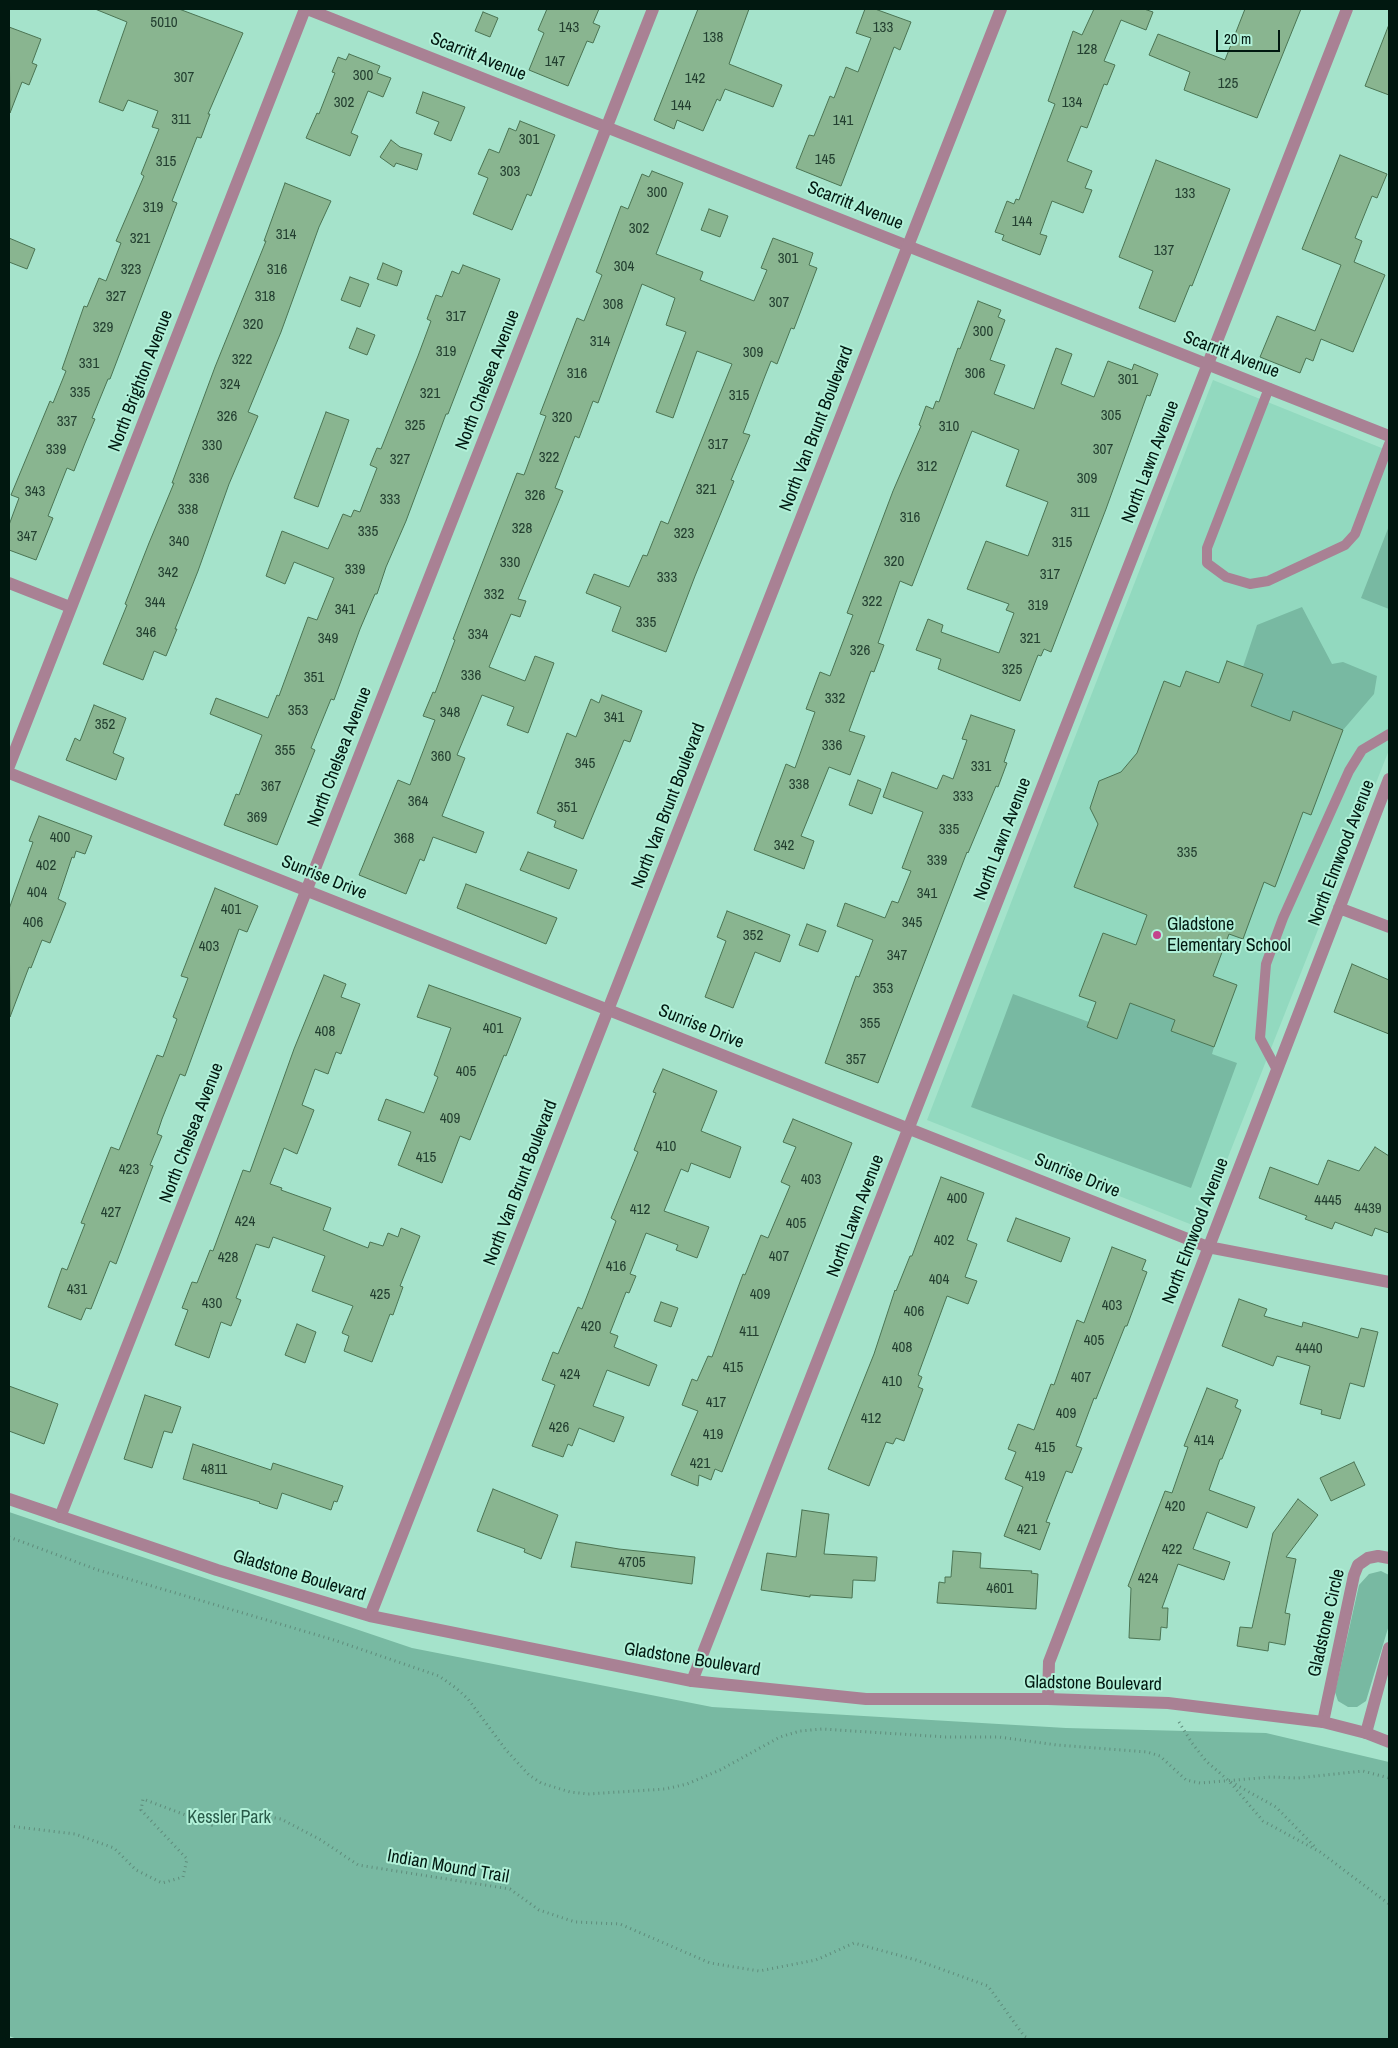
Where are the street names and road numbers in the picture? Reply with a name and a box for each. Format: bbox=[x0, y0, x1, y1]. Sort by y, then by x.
street label: Scarritt Avenue bbox=[427, 28, 529, 86]
street label: Scarritt Avenue bbox=[804, 177, 906, 235]
street label: North Brighton Avenue bbox=[104, 307, 178, 455]
street label: North Chelsea Avenue bbox=[451, 307, 525, 453]
street label: Scarritt Avenue bbox=[1180, 327, 1282, 383]
street label: North Van Brunt Boulevard bbox=[776, 343, 858, 515]
street label: North Lawn Avenue bbox=[1118, 398, 1184, 526]
street label: North Chelsea Avenue bbox=[303, 684, 377, 830]
street label: North Van Brunt Boulevard bbox=[628, 720, 710, 892]
street label: North Lawn Avenue bbox=[970, 775, 1036, 903]
street label: North Elmwood Avenue bbox=[1304, 777, 1380, 929]
street label: Sunrise Drive bbox=[278, 851, 370, 905]
street label: Sunrise Drive bbox=[655, 1000, 747, 1054]
street label: North Chelsea Avenue bbox=[155, 1060, 229, 1206]
street label: North Van Brunt Boulevard bbox=[480, 1097, 562, 1269]
street label: Sunrise Drive bbox=[1031, 1149, 1123, 1203]
street label: North Lawn Avenue bbox=[823, 1152, 889, 1280]
street label: North Elmwood Avenue bbox=[1158, 1155, 1234, 1307]
street label: Gladstone Boulevard bbox=[230, 1546, 368, 1606]
street label: Gladstone Circle bbox=[1304, 1567, 1350, 1679]
street label: Gladstone Boulevard bbox=[622, 1639, 762, 1681]
street label: Gladstone Boulevard bbox=[1024, 1672, 1162, 1696]
street label: Indian Mound Trail bbox=[385, 1846, 511, 1888]

